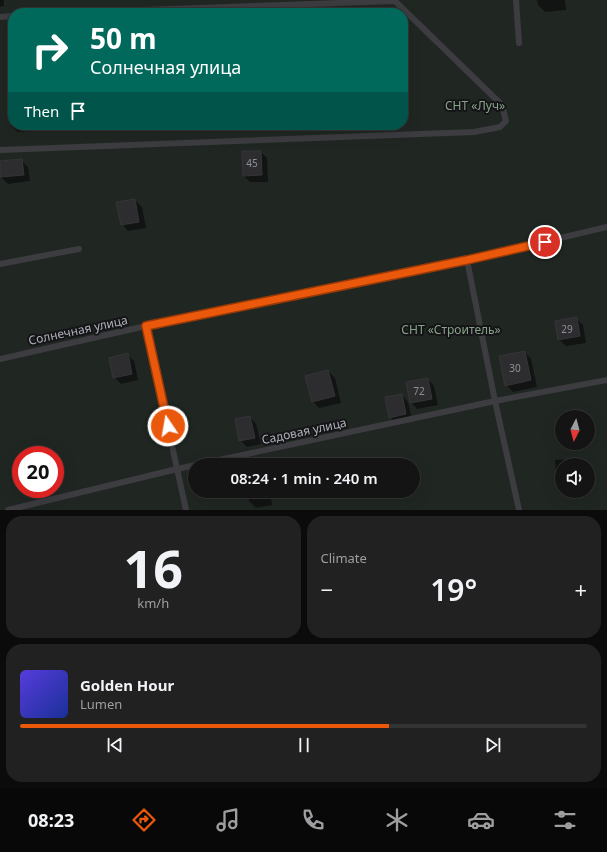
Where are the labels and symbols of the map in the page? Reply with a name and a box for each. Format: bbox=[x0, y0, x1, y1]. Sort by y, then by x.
park label: СНТ «Луч» bbox=[445, 97, 505, 114]
house number: 45 bbox=[246, 156, 258, 170]
pin bbox=[528, 225, 562, 259]
street label: Солнечная улица bbox=[27, 311, 129, 349]
park label: СНТ «Строитель» bbox=[401, 321, 501, 338]
house number: 29 bbox=[561, 322, 573, 336]
house number: 30 bbox=[509, 361, 521, 375]
house number: 72 bbox=[413, 384, 425, 398]
position arrow bbox=[147, 405, 189, 447]
north arrow bbox=[555, 410, 595, 450]
street label: Садовая улица bbox=[260, 414, 348, 448]
speed limit sign: 20 bbox=[12, 446, 64, 498]

